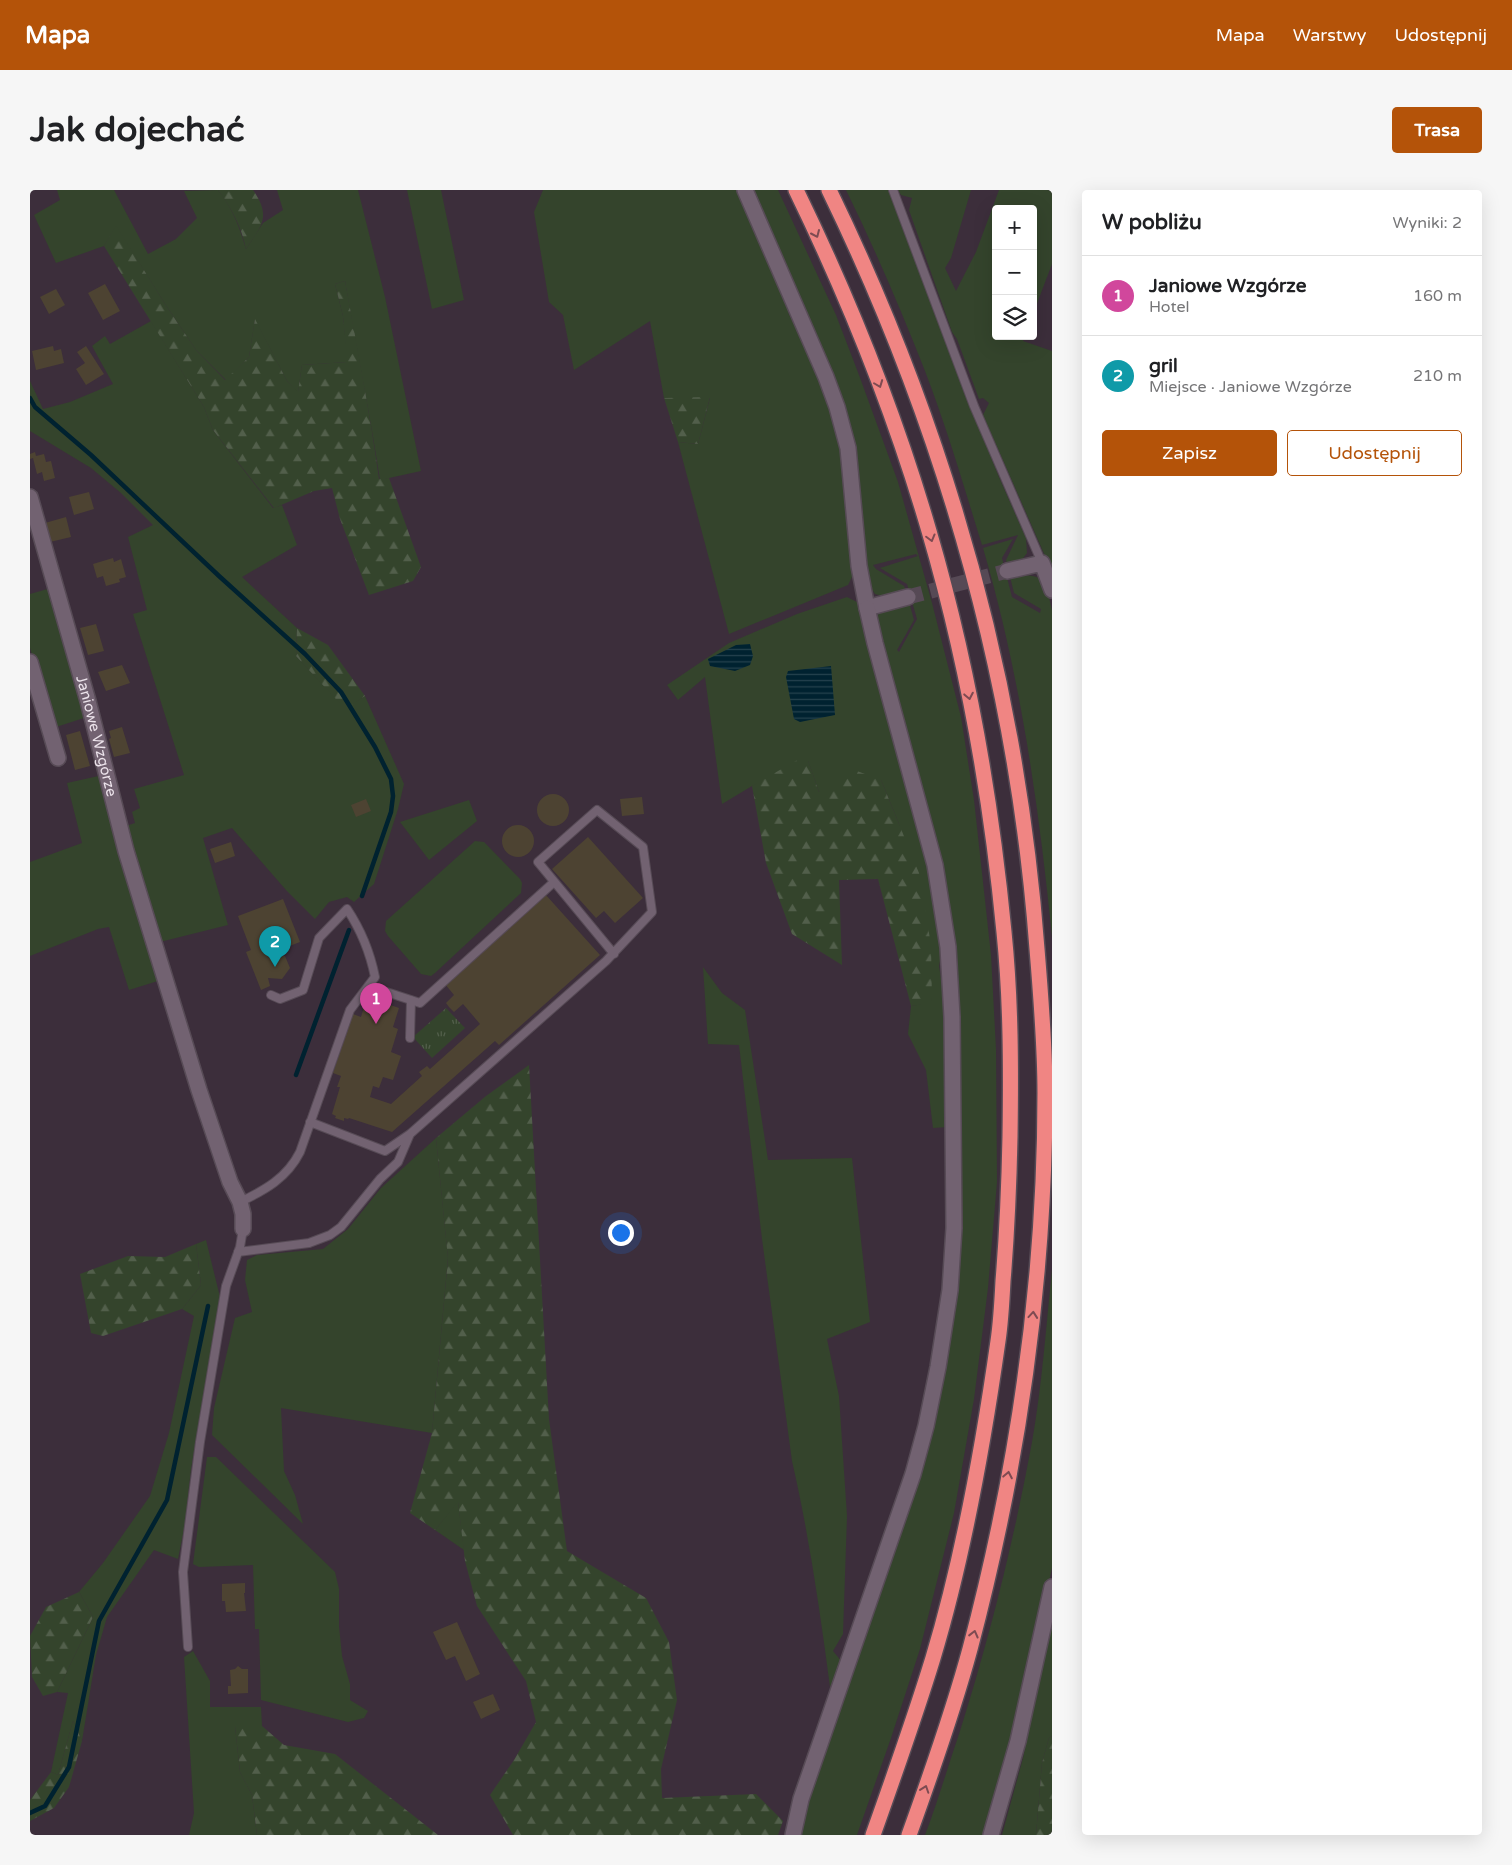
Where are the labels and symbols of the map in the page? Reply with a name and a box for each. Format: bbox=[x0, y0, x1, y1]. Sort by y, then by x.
one-way arrow bbox=[810, 229, 820, 238]
one-way arrow bbox=[873, 379, 883, 388]
one-way arrow bbox=[925, 534, 935, 542]
street label: Janiowe Wzgórze bbox=[72, 673, 121, 798]
one-way arrow bbox=[963, 692, 974, 700]
pin: 2 bbox=[259, 926, 291, 967]
pin: 1 bbox=[360, 983, 392, 1024]
your location bbox=[608, 1220, 634, 1246]
one-way arrow bbox=[1027, 1310, 1038, 1318]
one-way arrow bbox=[1003, 1471, 1013, 1480]
one-way arrow bbox=[968, 1629, 979, 1638]
one-way arrow bbox=[919, 1785, 929, 1794]

